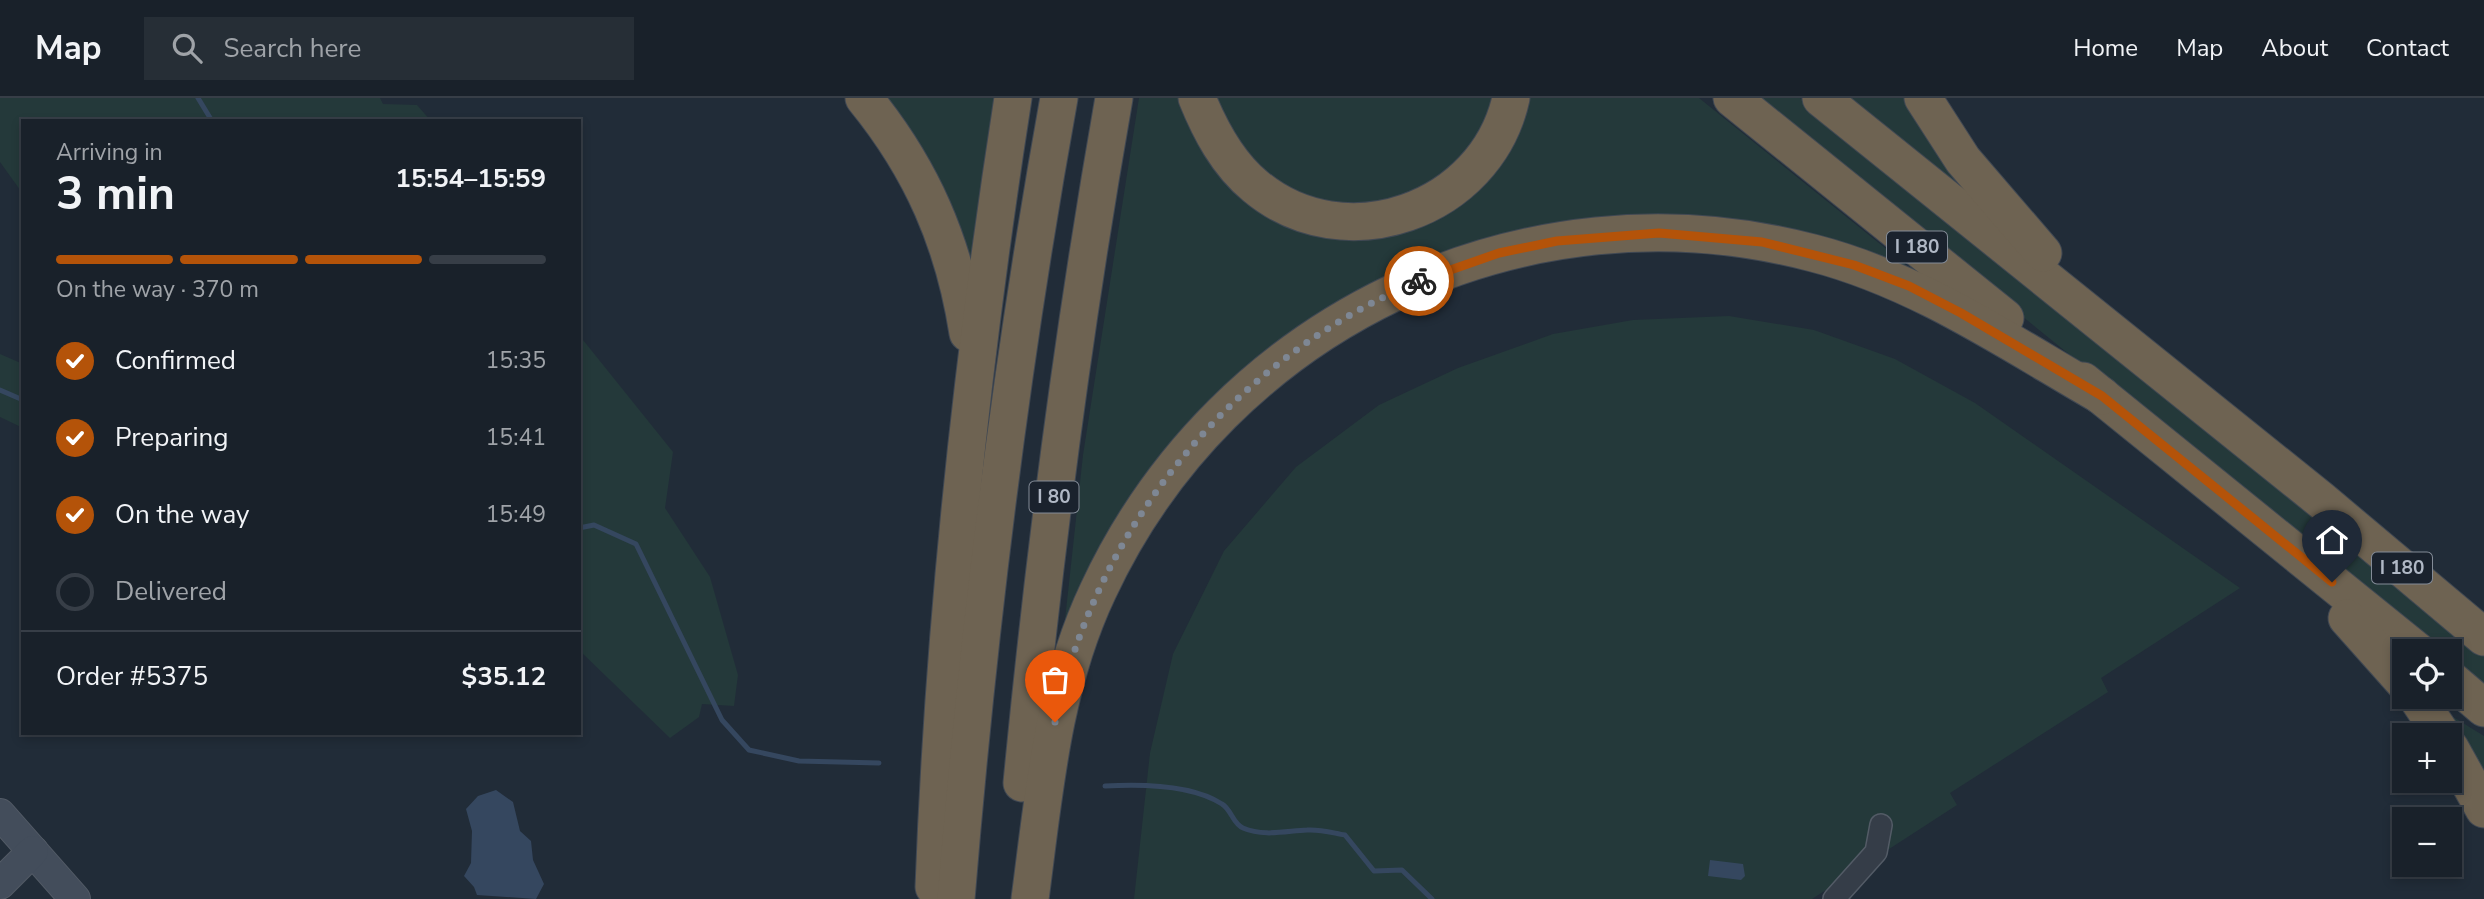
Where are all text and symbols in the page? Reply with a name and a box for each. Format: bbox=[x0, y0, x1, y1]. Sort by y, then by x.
search box bbox=[144, 17, 634, 80]
text: Map bbox=[35, 26, 102, 71]
icon: search bbox=[168, 29, 206, 67]
text: Search here bbox=[224, 31, 361, 66]
text: Home bbox=[2073, 32, 2138, 64]
text: Map bbox=[2176, 32, 2223, 64]
text: About bbox=[2261, 32, 2328, 64]
text: Contact bbox=[2366, 32, 2449, 64]
text: Arriving in bbox=[56, 137, 163, 168]
text: 15:54–15:59 bbox=[395, 161, 546, 196]
text: 3 min bbox=[56, 162, 175, 225]
road number: I 180 bbox=[1887, 232, 1947, 262]
courier bbox=[1384, 246, 1454, 316]
icon: bike bbox=[1400, 262, 1438, 300]
text: On the way · 370 m bbox=[56, 274, 259, 305]
icon: check bbox=[56, 342, 94, 380]
text: Confirmed bbox=[115, 343, 236, 378]
text: 15:35 bbox=[486, 345, 546, 376]
icon: check bbox=[56, 419, 94, 457]
text: Preparing bbox=[115, 420, 228, 455]
text: 15:41 bbox=[486, 422, 546, 453]
road number: I 80 bbox=[1030, 482, 1078, 512]
icon: check bbox=[56, 496, 94, 534]
text: On the way bbox=[115, 497, 249, 532]
text: 15:49 bbox=[486, 499, 546, 530]
pin bbox=[2302, 510, 2362, 582]
icon: home bbox=[2313, 521, 2351, 559]
road number: I 180 bbox=[2372, 552, 2432, 583]
text: Delivered bbox=[115, 574, 227, 609]
map controls bbox=[2392, 639, 2462, 877]
button: locate bbox=[2392, 639, 2462, 709]
pin bbox=[1025, 650, 1085, 722]
text: Order #5375 bbox=[56, 659, 208, 694]
text: $35.12 bbox=[462, 659, 546, 694]
icon: bag bbox=[1036, 661, 1074, 699]
button: + bbox=[2392, 723, 2462, 793]
button: − bbox=[2392, 807, 2462, 877]

